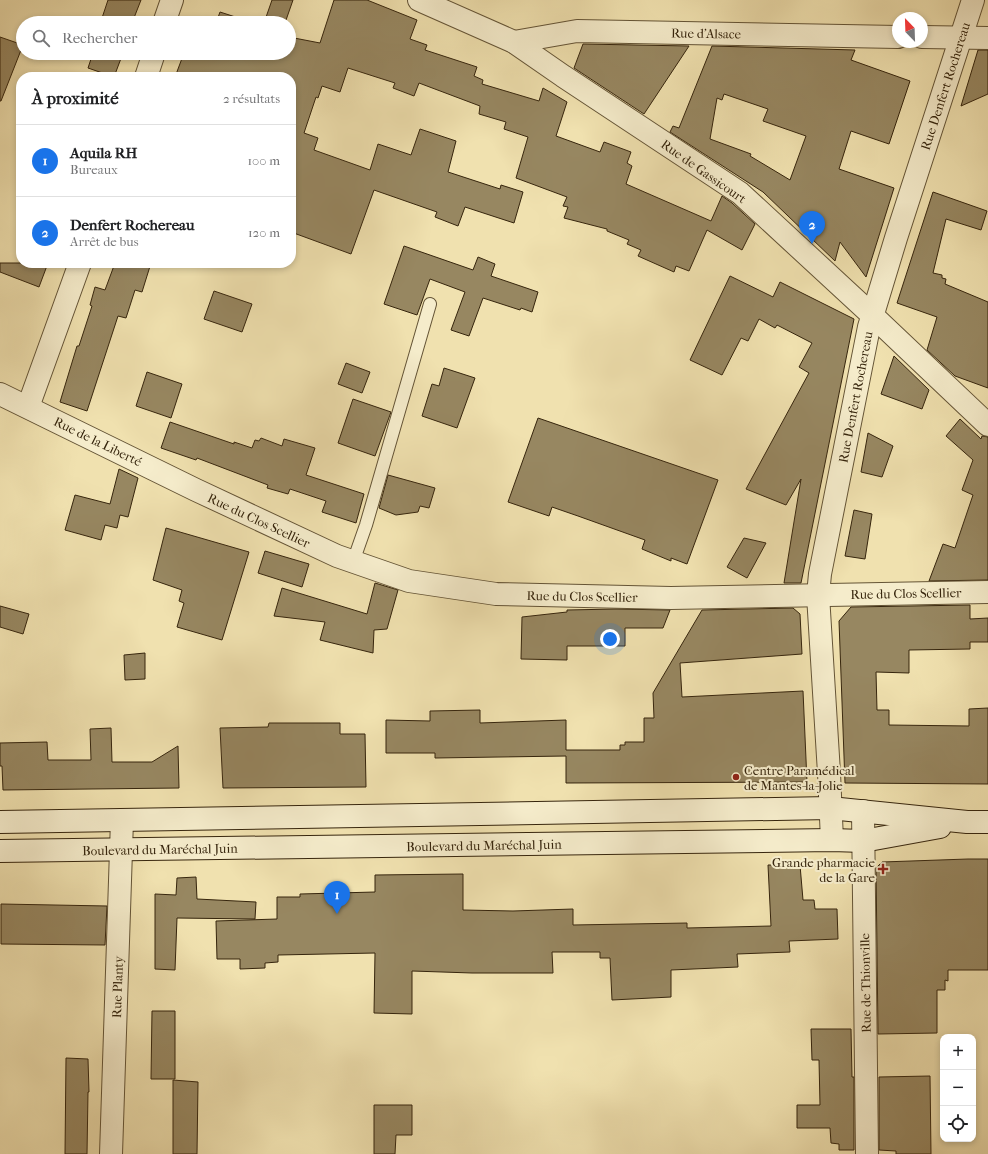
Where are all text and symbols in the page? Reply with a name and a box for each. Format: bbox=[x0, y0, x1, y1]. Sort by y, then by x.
north arrow bbox=[892, 12, 928, 48]
search box bbox=[16, 16, 296, 60]
street label: Rue Denfert Rochereau bbox=[918, 20, 973, 152]
street label: Rue d'Alsace bbox=[671, 25, 742, 42]
icon: search bbox=[30, 27, 52, 49]
text: Rechercher bbox=[62, 29, 137, 47]
text: À proximité bbox=[32, 88, 119, 108]
text: 2 résultats bbox=[223, 91, 280, 106]
street label: Rue de Gassicourt bbox=[658, 136, 749, 207]
text: Aquila RH bbox=[70, 144, 137, 162]
text: 1 bbox=[43, 153, 47, 168]
text: 100 m bbox=[247, 153, 280, 168]
text: Bureaux bbox=[70, 162, 118, 177]
pin: 2 bbox=[799, 211, 825, 244]
text: Denfert Rochereau bbox=[70, 216, 194, 234]
text: 2 bbox=[42, 225, 48, 240]
text: 120 m bbox=[248, 225, 280, 240]
text: Arrêt de bus bbox=[70, 234, 138, 249]
street label: Rue Denfert Rochereau bbox=[835, 329, 876, 464]
street label: Rue de la Liberté bbox=[51, 414, 145, 469]
street label: Rue du Clos Scellier bbox=[205, 490, 313, 551]
street label: Rue du Clos Scellier bbox=[850, 585, 962, 602]
street label: Rue du Clos Scellier bbox=[526, 588, 638, 605]
your location bbox=[600, 629, 620, 649]
place label: Centre Paramédical de Mantes-la-Jolie bbox=[744, 763, 855, 793]
marker: Centre Paramédical de Mantes-la-Jolie bbox=[731, 772, 741, 782]
street label: Boulevard du Maréchal Juin bbox=[406, 837, 562, 854]
street label: Boulevard du Maréchal Juin bbox=[82, 841, 238, 858]
place label: Grande pharmacie de la Gare bbox=[772, 855, 876, 885]
marker: Grande pharmacie de la Gare bbox=[878, 864, 888, 874]
pin: 1 bbox=[324, 881, 350, 914]
street label: Rue de Thionville bbox=[857, 932, 874, 1033]
street label: Rue Planty bbox=[109, 955, 126, 1018]
map controls bbox=[940, 1034, 976, 1142]
button: + bbox=[940, 1034, 976, 1070]
button: − bbox=[940, 1070, 976, 1106]
button: locate bbox=[940, 1106, 976, 1142]

